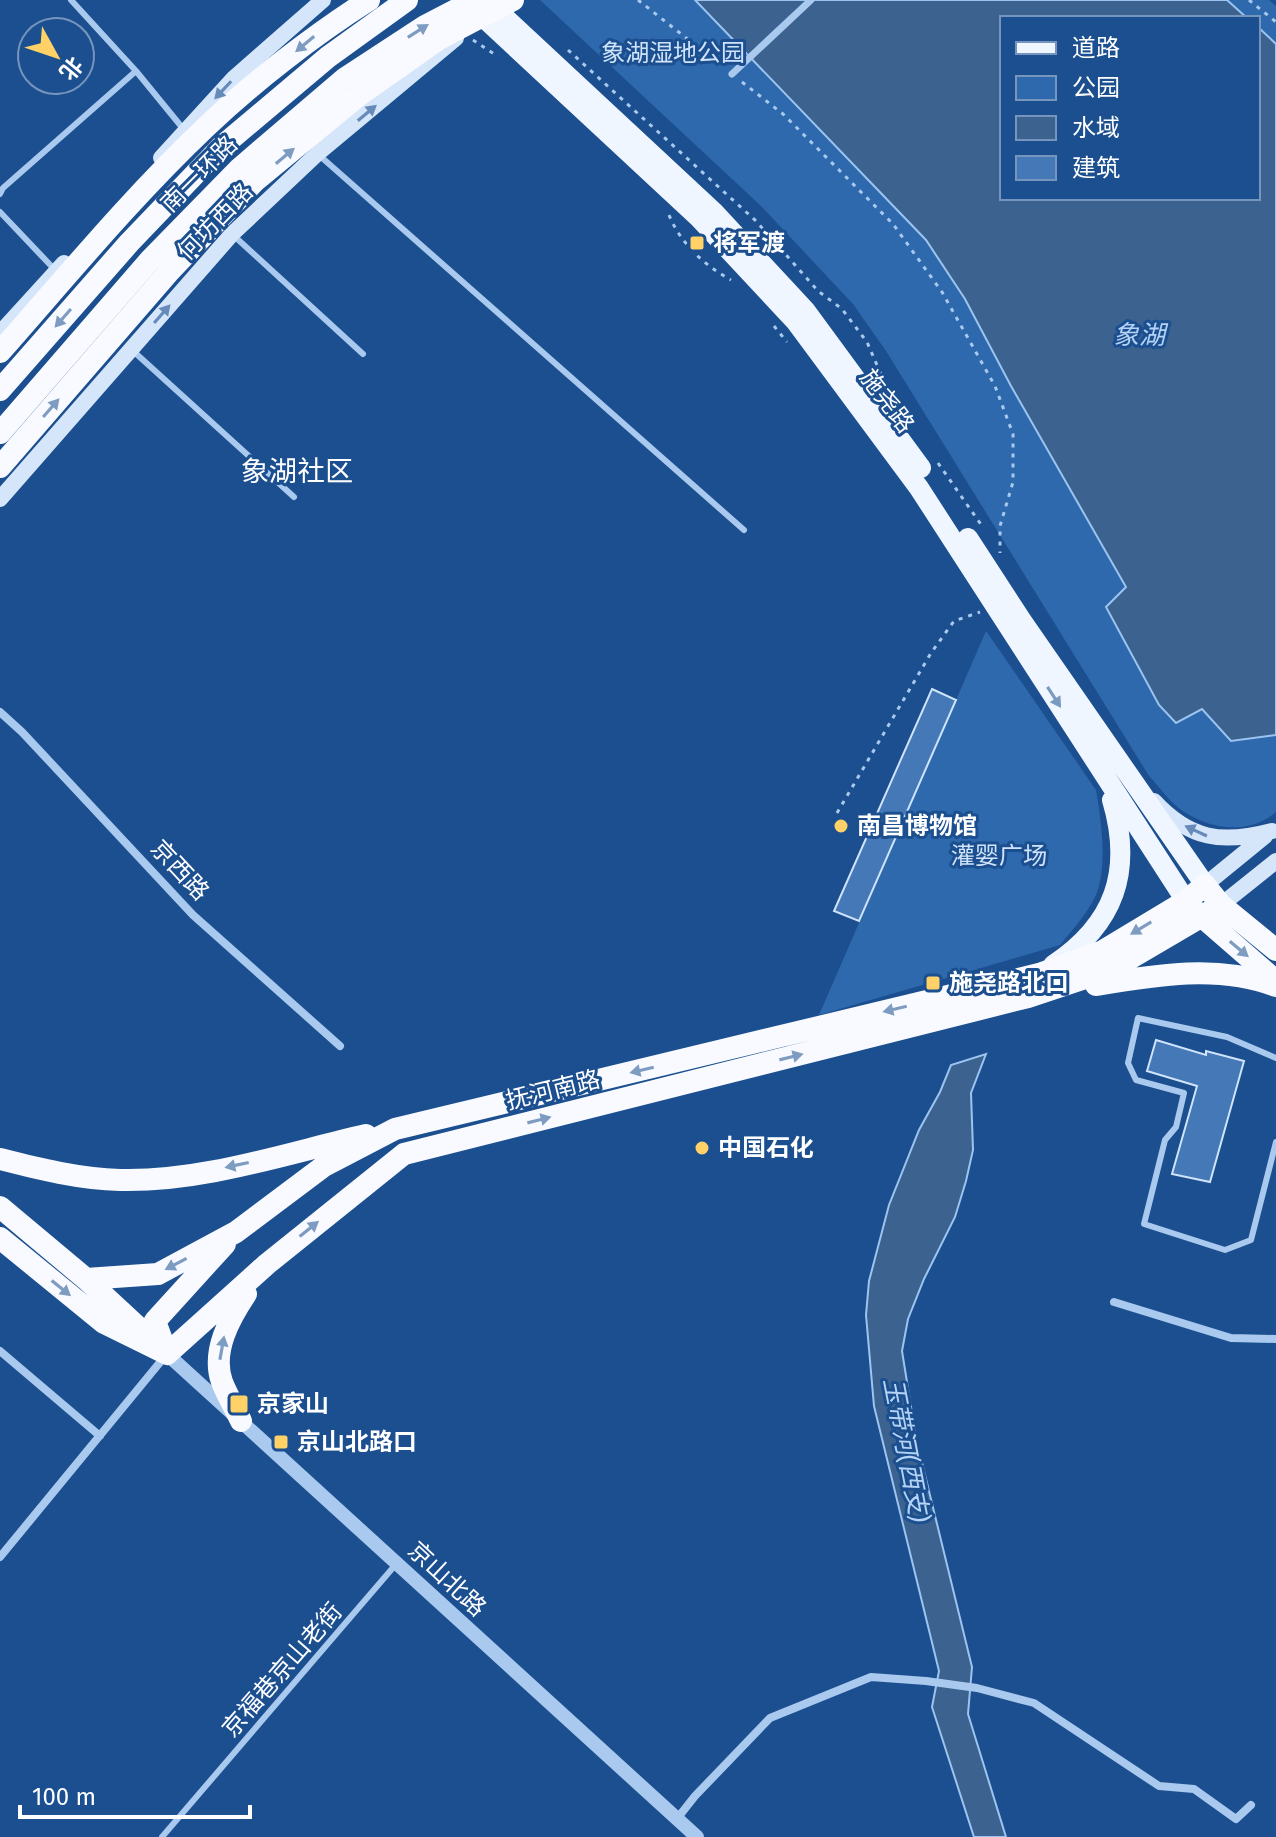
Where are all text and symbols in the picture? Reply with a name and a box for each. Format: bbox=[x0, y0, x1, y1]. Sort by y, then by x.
north arrow bbox=[16, 16, 96, 96]
legend bbox=[1000, 16, 1260, 200]
one-way arrow bbox=[407, 25, 429, 39]
text: 道路 bbox=[1072, 34, 1120, 62]
one-way arrow bbox=[295, 35, 315, 52]
park label: 象湖湿地公园 bbox=[601, 39, 745, 67]
text: 北 bbox=[54, 51, 88, 86]
text: 公园 bbox=[1072, 74, 1120, 102]
one-way arrow bbox=[215, 80, 233, 99]
one-way arrow bbox=[357, 105, 377, 122]
text: 水域 bbox=[1072, 114, 1120, 142]
street label: 南一环路 bbox=[155, 130, 243, 218]
one-way arrow bbox=[275, 148, 295, 165]
text: 建筑 bbox=[1072, 154, 1120, 182]
street label: 何坊西路 bbox=[172, 178, 258, 266]
place label: 将军渡 bbox=[713, 229, 785, 257]
marker: 将军渡 bbox=[688, 234, 706, 252]
one-way arrow bbox=[153, 305, 170, 325]
one-way arrow bbox=[55, 307, 72, 327]
water label: 象湖 bbox=[1113, 320, 1169, 351]
street label: 施尧路 bbox=[854, 364, 920, 438]
one-way arrow bbox=[42, 398, 59, 418]
district label: 象湖社区 bbox=[241, 455, 353, 488]
one-way arrow bbox=[1046, 687, 1061, 708]
place label: 南昌博物馆 bbox=[857, 812, 977, 840]
marker: 南昌博物馆 bbox=[832, 817, 850, 835]
one-way arrow bbox=[1185, 824, 1208, 838]
street label: 京西路 bbox=[145, 834, 215, 906]
park label: 灌婴广场 bbox=[951, 842, 1047, 870]
one-way arrow bbox=[1130, 921, 1152, 935]
one-way arrow bbox=[1228, 940, 1248, 957]
place label: 施尧路北口 bbox=[949, 969, 1069, 997]
marker: 施尧路北口 bbox=[924, 974, 942, 992]
one-way arrow bbox=[882, 1003, 907, 1016]
one-way arrow bbox=[779, 1050, 804, 1062]
one-way arrow bbox=[630, 1064, 655, 1076]
street label: 抚河南路 bbox=[503, 1065, 603, 1115]
one-way arrow bbox=[526, 1114, 551, 1126]
place label: 中国石化 bbox=[718, 1134, 814, 1162]
marker: 中国石化 bbox=[693, 1139, 711, 1157]
one-way arrow bbox=[224, 1159, 249, 1172]
one-way arrow bbox=[299, 1221, 319, 1238]
one-way arrow bbox=[165, 1257, 188, 1271]
one-way arrow bbox=[50, 1279, 71, 1296]
one-way arrow bbox=[217, 1336, 229, 1361]
water label: 玉带河(西支) bbox=[877, 1375, 935, 1525]
place label: 京家山 bbox=[257, 1390, 329, 1418]
marker: 京家山 bbox=[228, 1393, 250, 1415]
place label: 京山北路口 bbox=[297, 1428, 417, 1456]
marker: 京山北路口 bbox=[272, 1433, 290, 1451]
street label: 京山北路 bbox=[402, 1536, 492, 1622]
street label: 京福巷京山老街 bbox=[216, 1597, 348, 1743]
scale bar bbox=[20, 1769, 250, 1819]
text: 100 m bbox=[32, 1783, 96, 1811]

